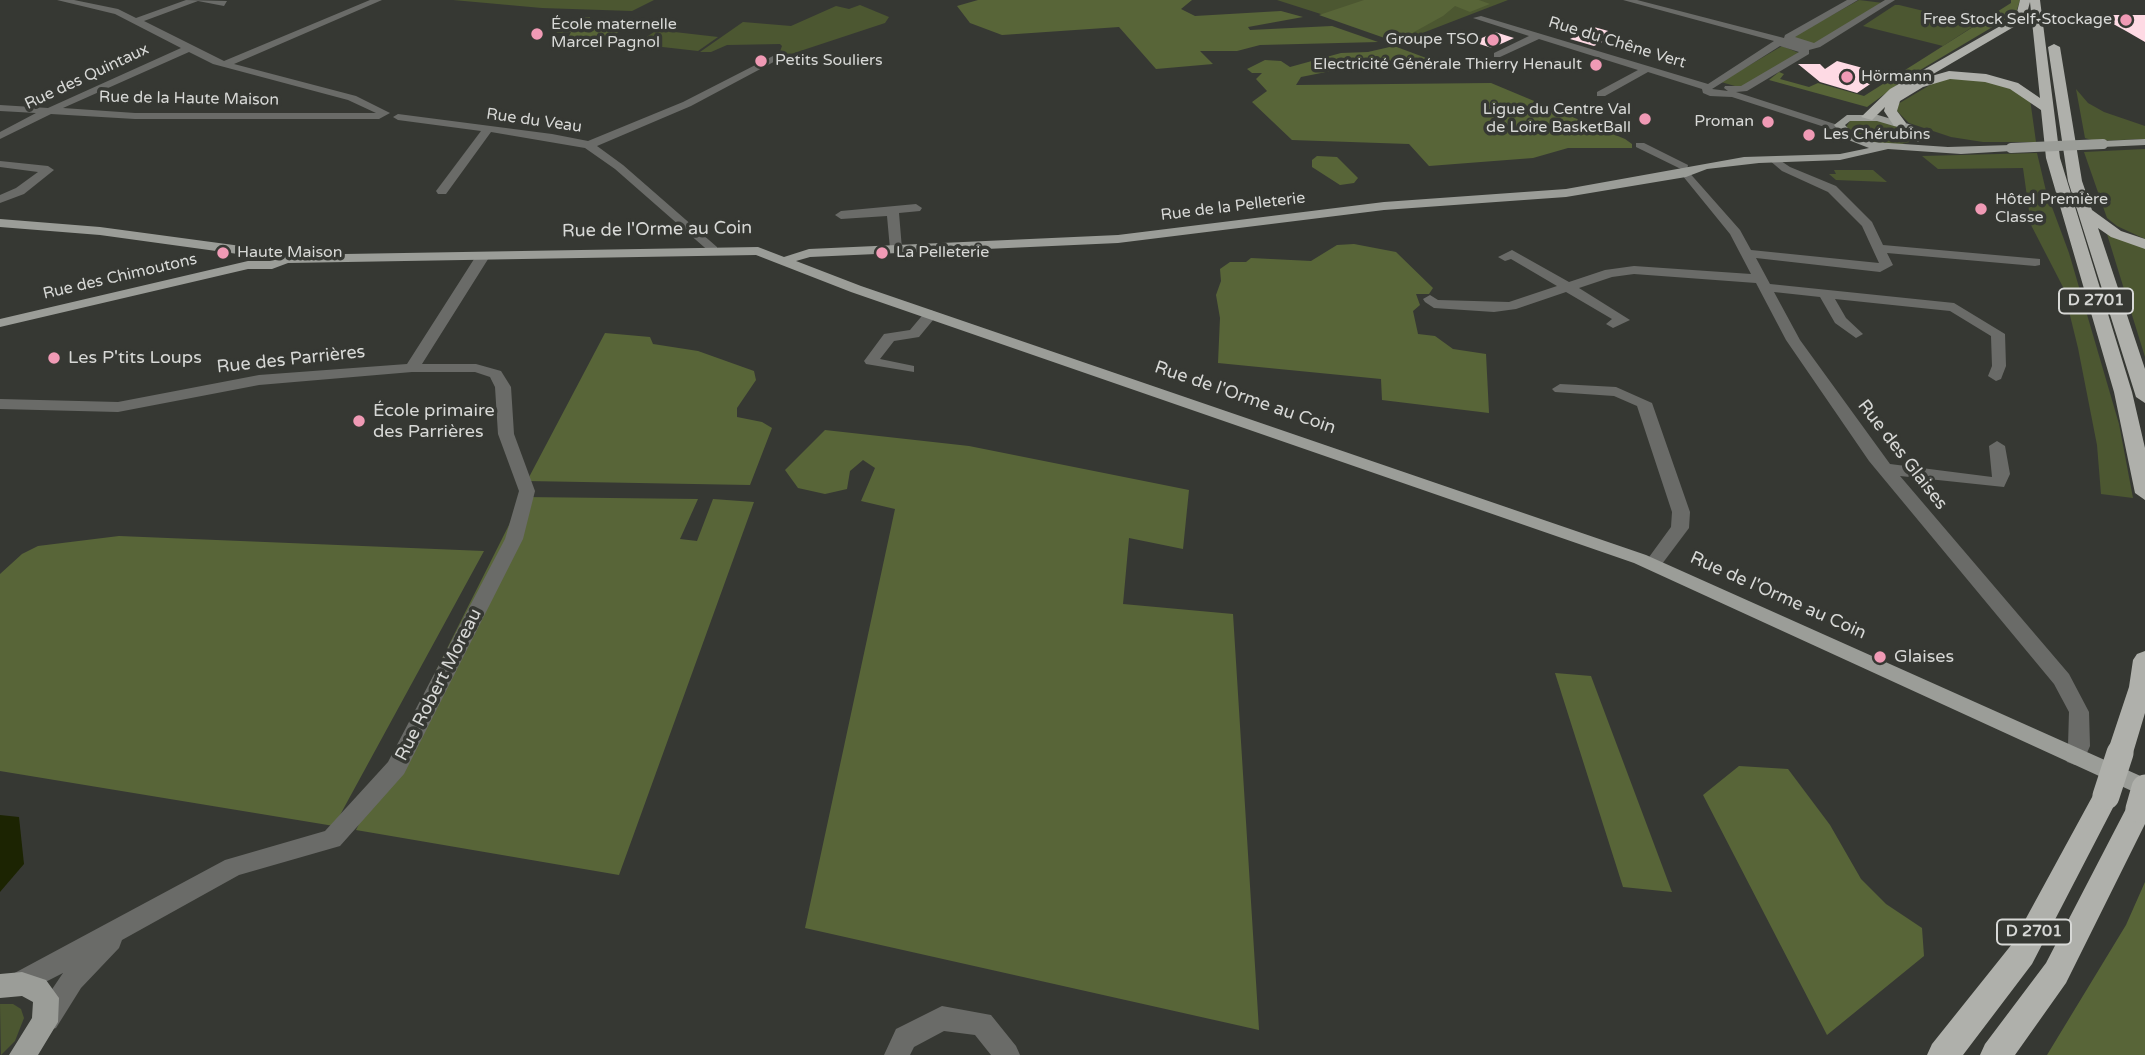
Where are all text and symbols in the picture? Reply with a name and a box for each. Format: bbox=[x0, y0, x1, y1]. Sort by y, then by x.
place label: Free Stock Self-Stockage bbox=[1923, 10, 2112, 30]
marker: Free Stock Self-Stockage bbox=[2118, 12, 2134, 28]
street label: Rue du Chêne Vert bbox=[1546, 13, 1688, 73]
place label: École maternelle Marcel Pagnol bbox=[551, 15, 677, 53]
marker: École maternelle Marcel Pagnol bbox=[529, 26, 545, 42]
place label: Groupe TSO bbox=[1386, 30, 1479, 50]
marker: Groupe TSO bbox=[1485, 32, 1501, 48]
street label: Rue des Quintaux bbox=[22, 40, 152, 114]
place label: Petits Souliers bbox=[775, 51, 883, 71]
marker: Petits Souliers bbox=[753, 53, 769, 69]
place label: Electricité Générale Thierry Henault bbox=[1313, 55, 1582, 75]
marker: Electricité Générale Thierry Henault bbox=[1588, 57, 1604, 73]
place label: Hörmann bbox=[1861, 67, 1932, 87]
marker: Hörmann bbox=[1839, 69, 1855, 85]
street label: Rue de la Haute Maison bbox=[99, 88, 279, 110]
place label: Ligue du Centre Val de Loire BasketBall bbox=[1483, 100, 1631, 138]
street label: Rue du Veau bbox=[485, 105, 583, 137]
marker: Ligue du Centre Val de Loire BasketBall bbox=[1637, 111, 1653, 127]
place label: Proman bbox=[1694, 112, 1754, 132]
marker: Proman bbox=[1760, 114, 1776, 130]
place label: Les Chérubins bbox=[1823, 125, 1930, 145]
marker: Les Chérubins bbox=[1801, 127, 1817, 143]
street label: Rue de la Pelleterie bbox=[1160, 189, 1306, 225]
place label: Hôtel Première Classe bbox=[1995, 190, 2108, 228]
marker: Hôtel Première Classe bbox=[1973, 201, 1989, 217]
street label: Rue de l'Orme au Coin bbox=[562, 218, 752, 242]
place label: Haute Maison bbox=[237, 243, 343, 263]
place label: La Pelleterie bbox=[896, 243, 989, 263]
marker: Haute Maison bbox=[215, 245, 231, 261]
marker: La Pelleterie bbox=[874, 245, 890, 261]
street label: Rue des Chimoutons bbox=[41, 250, 199, 304]
road number: D 2701 bbox=[2059, 288, 2133, 314]
street label: Rue des Parrières bbox=[216, 341, 366, 379]
place label: Les P'tits Loups bbox=[68, 347, 202, 369]
marker: Les P'tits Loups bbox=[46, 350, 62, 366]
street label: Rue de l'Orme au Coin bbox=[1151, 357, 1339, 439]
street label: Rue des Glaises bbox=[1852, 396, 1952, 514]
place label: École primaire des Parrières bbox=[373, 400, 495, 442]
marker: École primaire des Parrières bbox=[351, 413, 367, 429]
street label: Rue de l'Orme au Coin bbox=[1687, 547, 1869, 645]
street label: Rue Robert Moreau bbox=[391, 605, 487, 765]
place label: Glaises bbox=[1894, 646, 1954, 668]
marker: Glaises bbox=[1872, 649, 1888, 665]
road number: D 2701 bbox=[1997, 920, 2071, 944]

